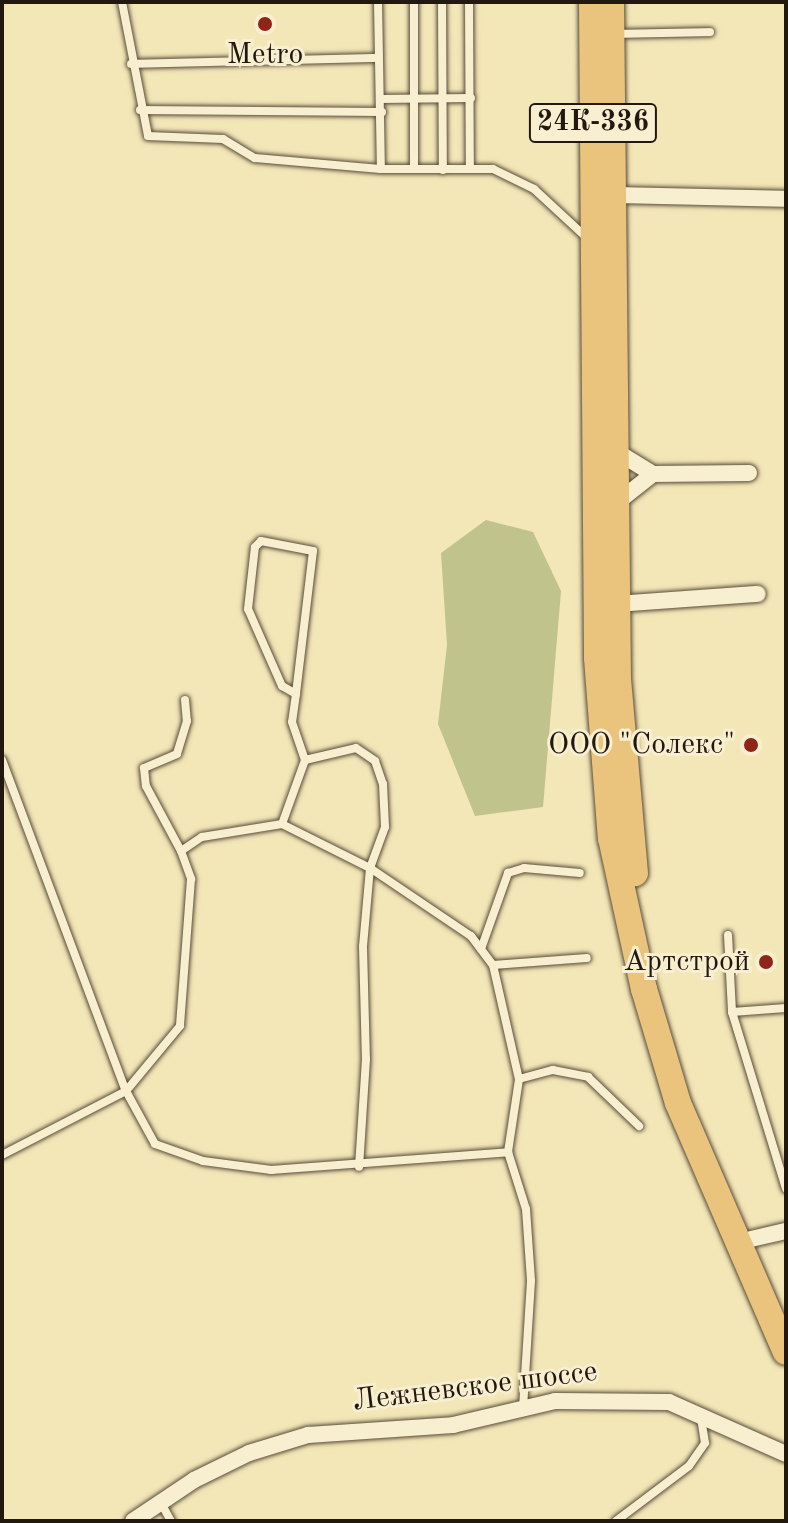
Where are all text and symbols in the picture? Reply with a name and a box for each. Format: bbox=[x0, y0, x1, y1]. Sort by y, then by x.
marker: Metro bbox=[256, 15, 274, 33]
place label: Metro bbox=[227, 37, 303, 73]
road number: 24К-336 bbox=[527, 99, 659, 147]
place label: ООО "Солекс" bbox=[548, 727, 735, 763]
marker: ООО "Солекс" bbox=[742, 736, 760, 754]
place label: Артстрой bbox=[624, 944, 750, 980]
marker: Артстрой bbox=[757, 953, 775, 971]
street label: Лежневское шоссе bbox=[351, 1354, 599, 1420]

